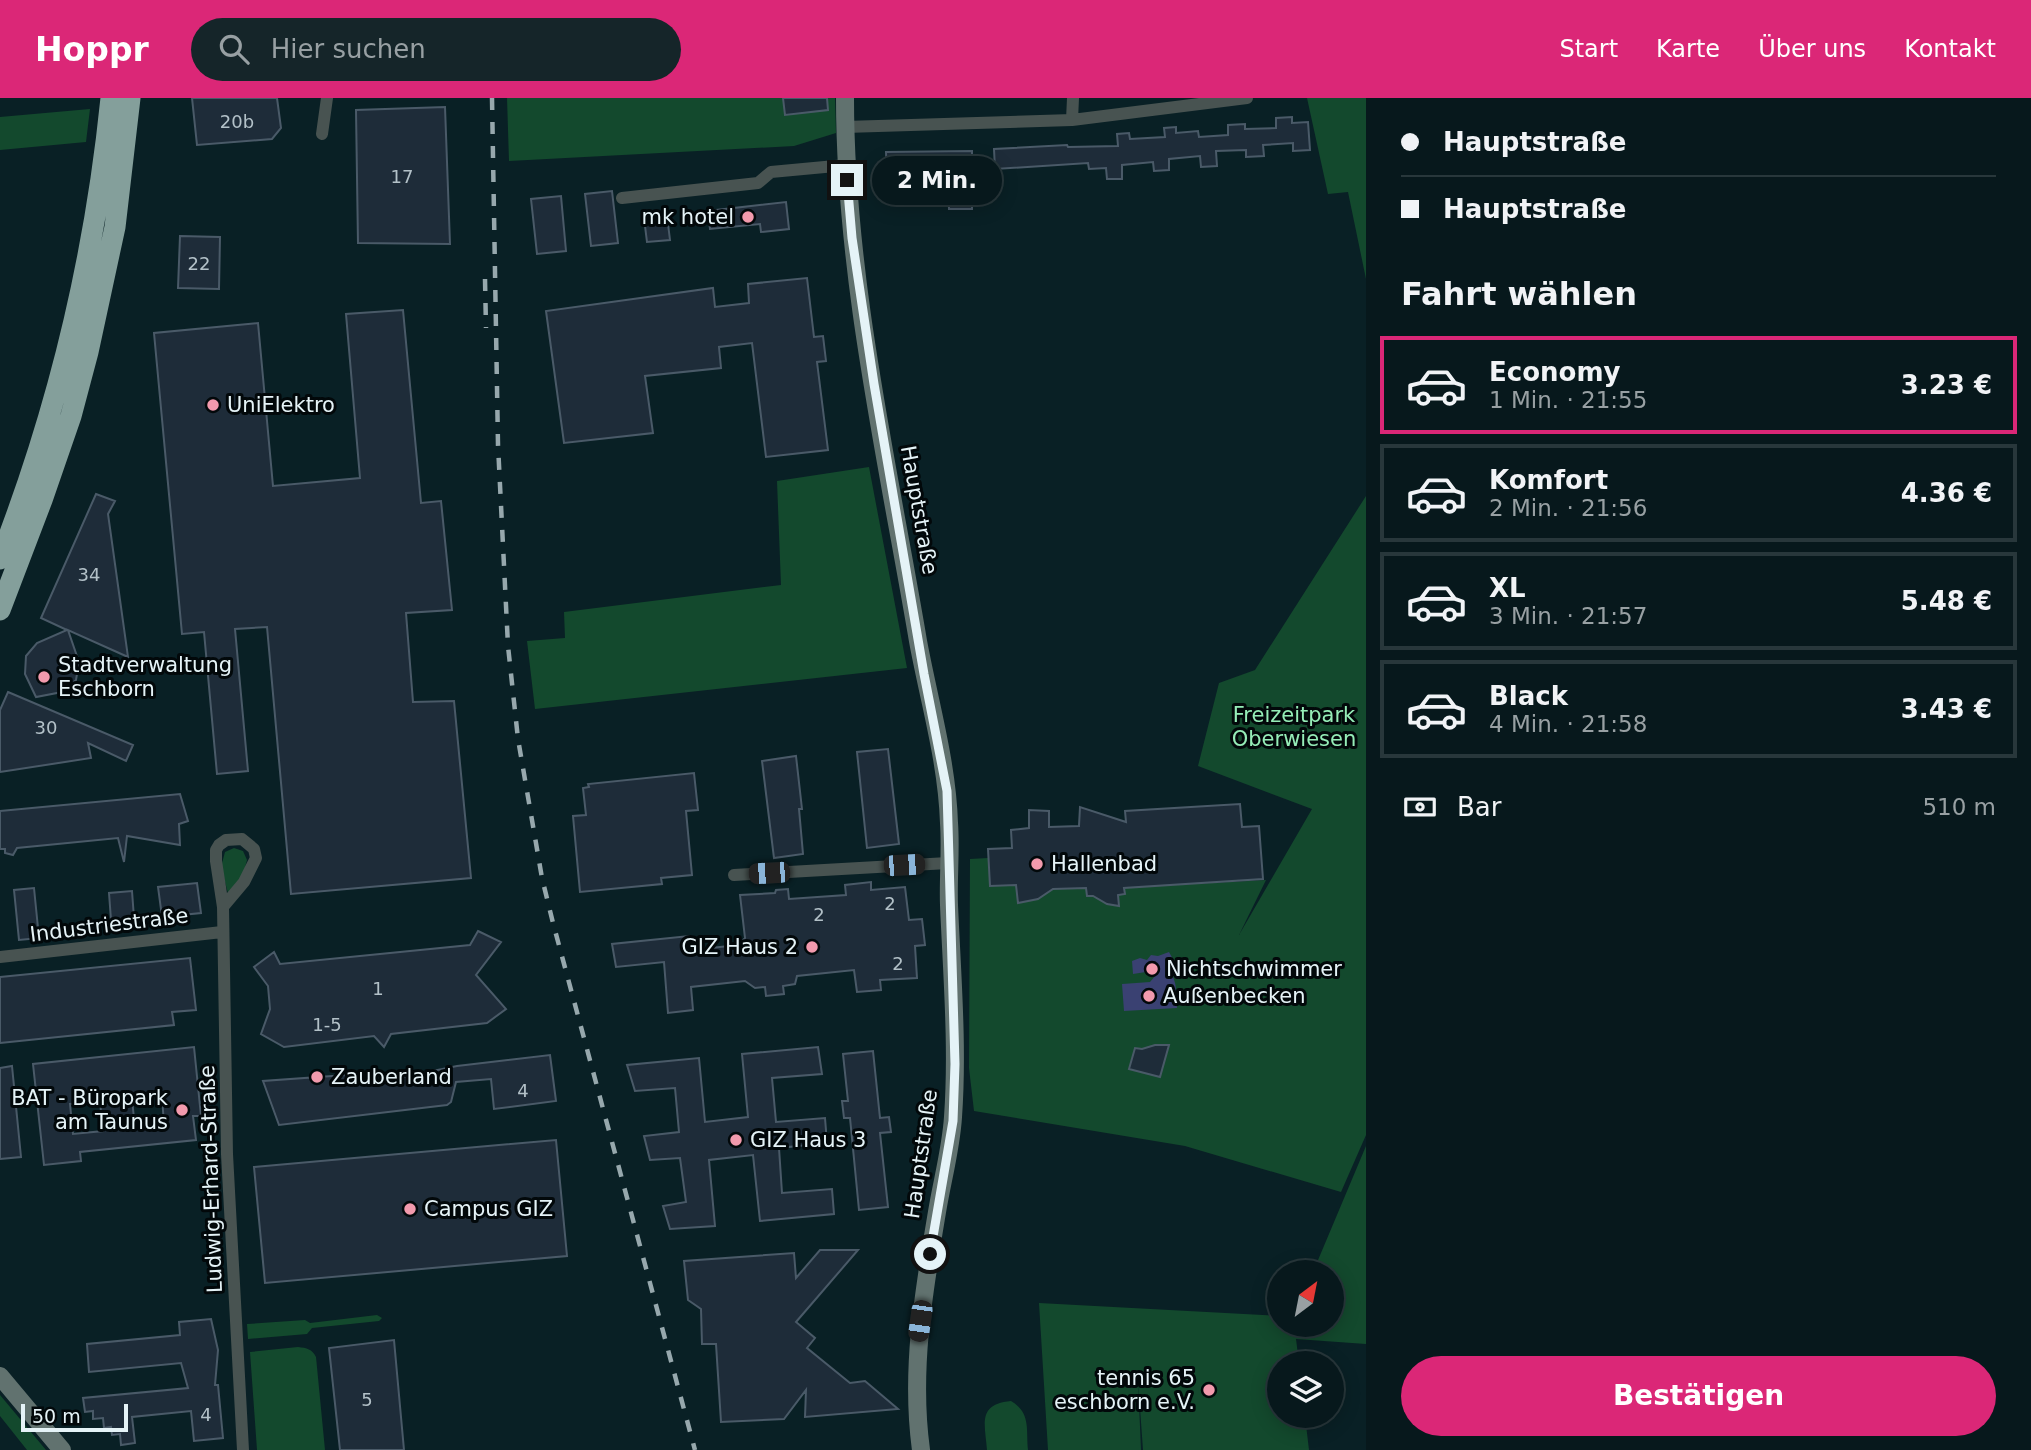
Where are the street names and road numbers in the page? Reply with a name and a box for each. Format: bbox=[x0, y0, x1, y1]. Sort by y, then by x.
street label: Hauptstraße bbox=[896, 444, 942, 576]
street label: Industriestraße bbox=[28, 903, 190, 947]
street label: Ludwig-Erhard-Straße bbox=[195, 1065, 227, 1293]
street label: Hauptstraße bbox=[900, 1088, 942, 1220]

